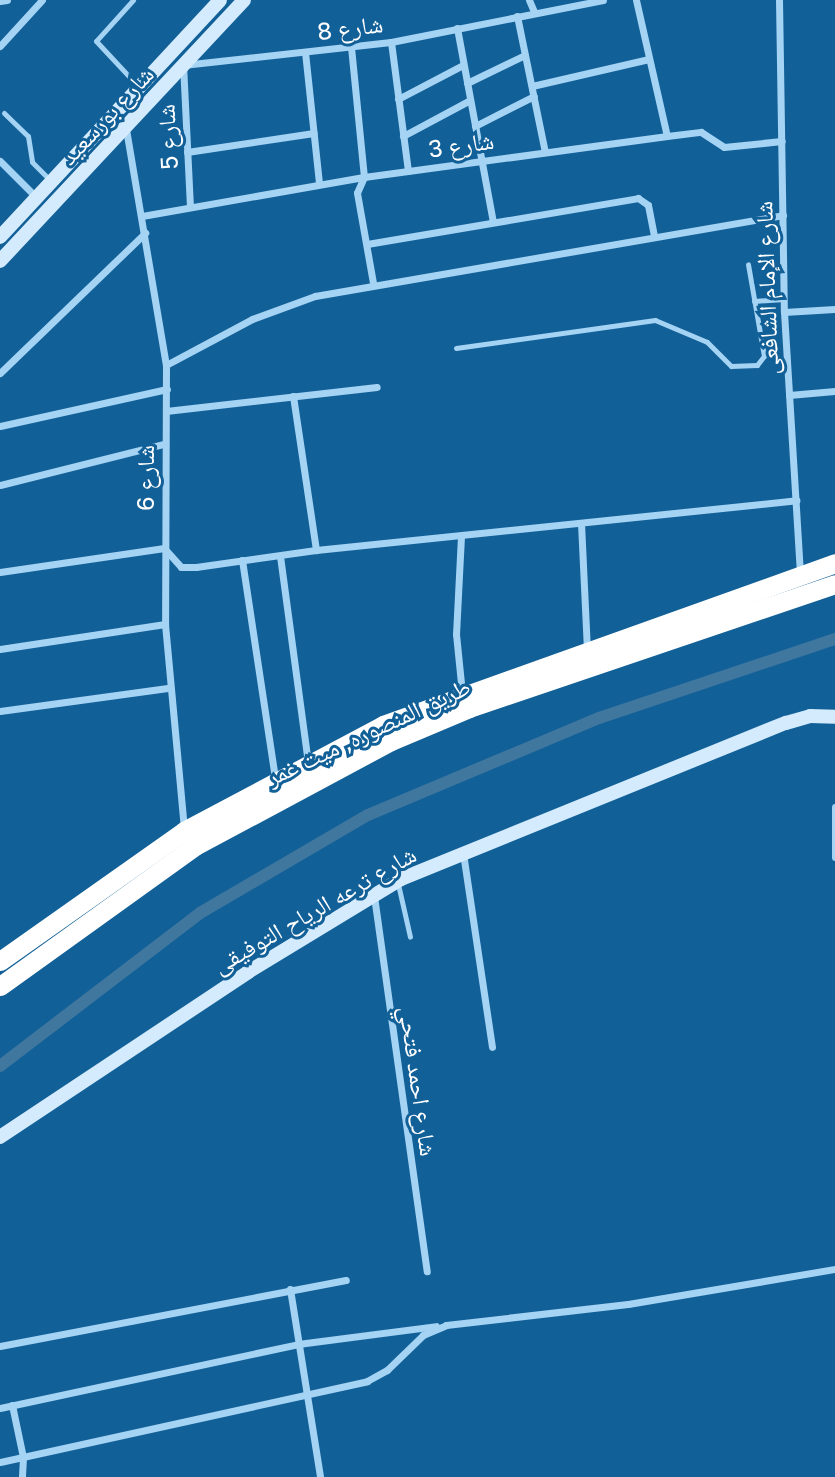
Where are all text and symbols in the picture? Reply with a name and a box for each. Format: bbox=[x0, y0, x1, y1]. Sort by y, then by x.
street label: شارع 8 bbox=[315, 9, 385, 45]
street label: شارع بورسعيد bbox=[53, 60, 159, 170]
street label: شارع 5 bbox=[151, 104, 183, 170]
street label: شارع 3 bbox=[426, 125, 496, 163]
street label: شارع الإمام الشافعى bbox=[749, 201, 783, 375]
street label: شارع 6 bbox=[131, 445, 159, 511]
street label: طريق المنصوره, ميت غمر bbox=[261, 671, 475, 791]
street label: شارع ترعه الرياح التوفيقى bbox=[207, 839, 421, 979]
street label: شارع احمد فتحي bbox=[394, 1004, 444, 1158]

